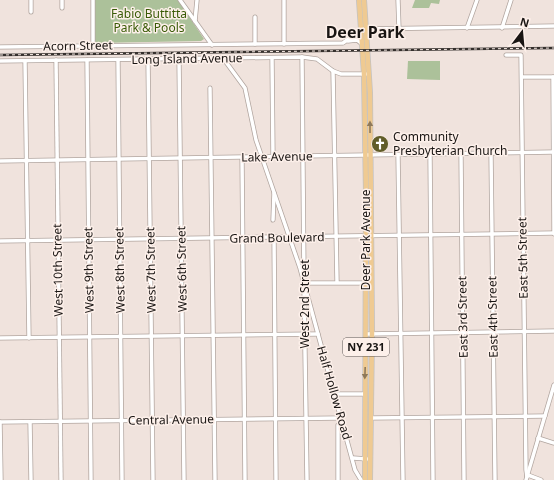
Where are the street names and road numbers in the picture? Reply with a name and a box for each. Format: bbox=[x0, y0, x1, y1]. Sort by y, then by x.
street label: Acorn Street bbox=[43, 36, 114, 55]
street label: Long Island Avenue bbox=[131, 49, 243, 68]
street label: Lake Avenue bbox=[241, 147, 313, 166]
street label: Deer Park Avenue bbox=[357, 189, 374, 290]
street label: East 5th Street bbox=[513, 216, 532, 299]
street label: West 10th Street bbox=[48, 223, 67, 317]
street label: West 6th Street bbox=[172, 225, 191, 312]
street label: West 9th Street bbox=[79, 226, 98, 313]
street label: West 8th Street bbox=[110, 226, 129, 313]
street label: West 7th Street bbox=[141, 226, 160, 313]
street label: Grand Boulevard bbox=[229, 228, 325, 247]
street label: West 2nd Street bbox=[296, 259, 313, 349]
street label: East 3rd Street bbox=[453, 275, 472, 358]
street label: East 4th Street bbox=[483, 275, 502, 358]
road number: NY 231 bbox=[343, 338, 389, 356]
street label: Half Hollow Road bbox=[313, 344, 356, 442]
street label: Central Avenue bbox=[128, 410, 214, 429]

